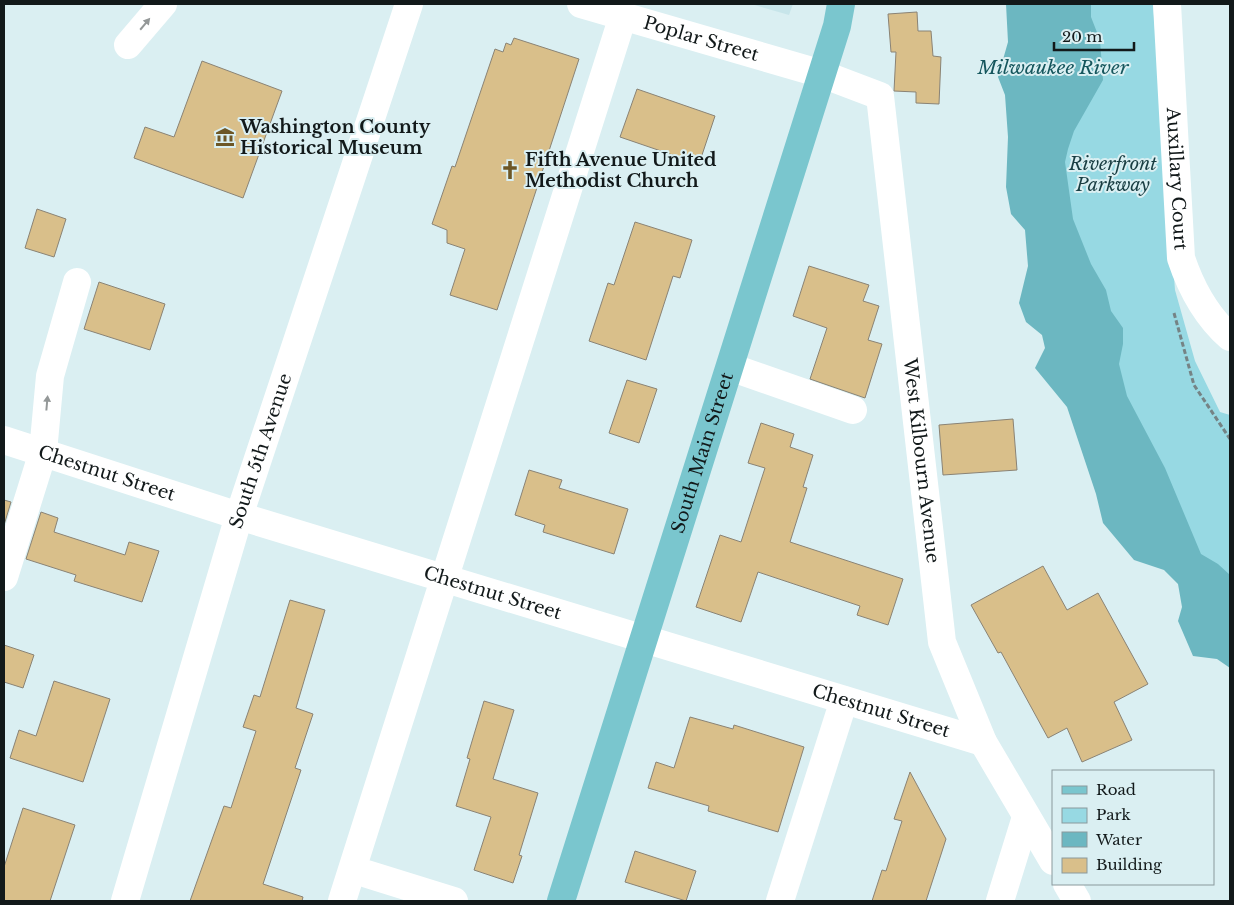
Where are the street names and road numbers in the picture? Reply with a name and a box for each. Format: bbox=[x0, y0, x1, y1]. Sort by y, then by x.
street label: Poplar Street bbox=[641, 12, 762, 66]
street label: Auxillary Court bbox=[1162, 106, 1192, 251]
street label: West Kilbourn Avenue bbox=[899, 356, 944, 564]
street label: South Main Street bbox=[667, 369, 738, 536]
street label: South 5th Avenue bbox=[225, 371, 297, 531]
street label: Chestnut Street bbox=[35, 441, 178, 506]
street label: Chestnut Street bbox=[421, 562, 564, 624]
street label: Chestnut Street bbox=[810, 680, 953, 742]

